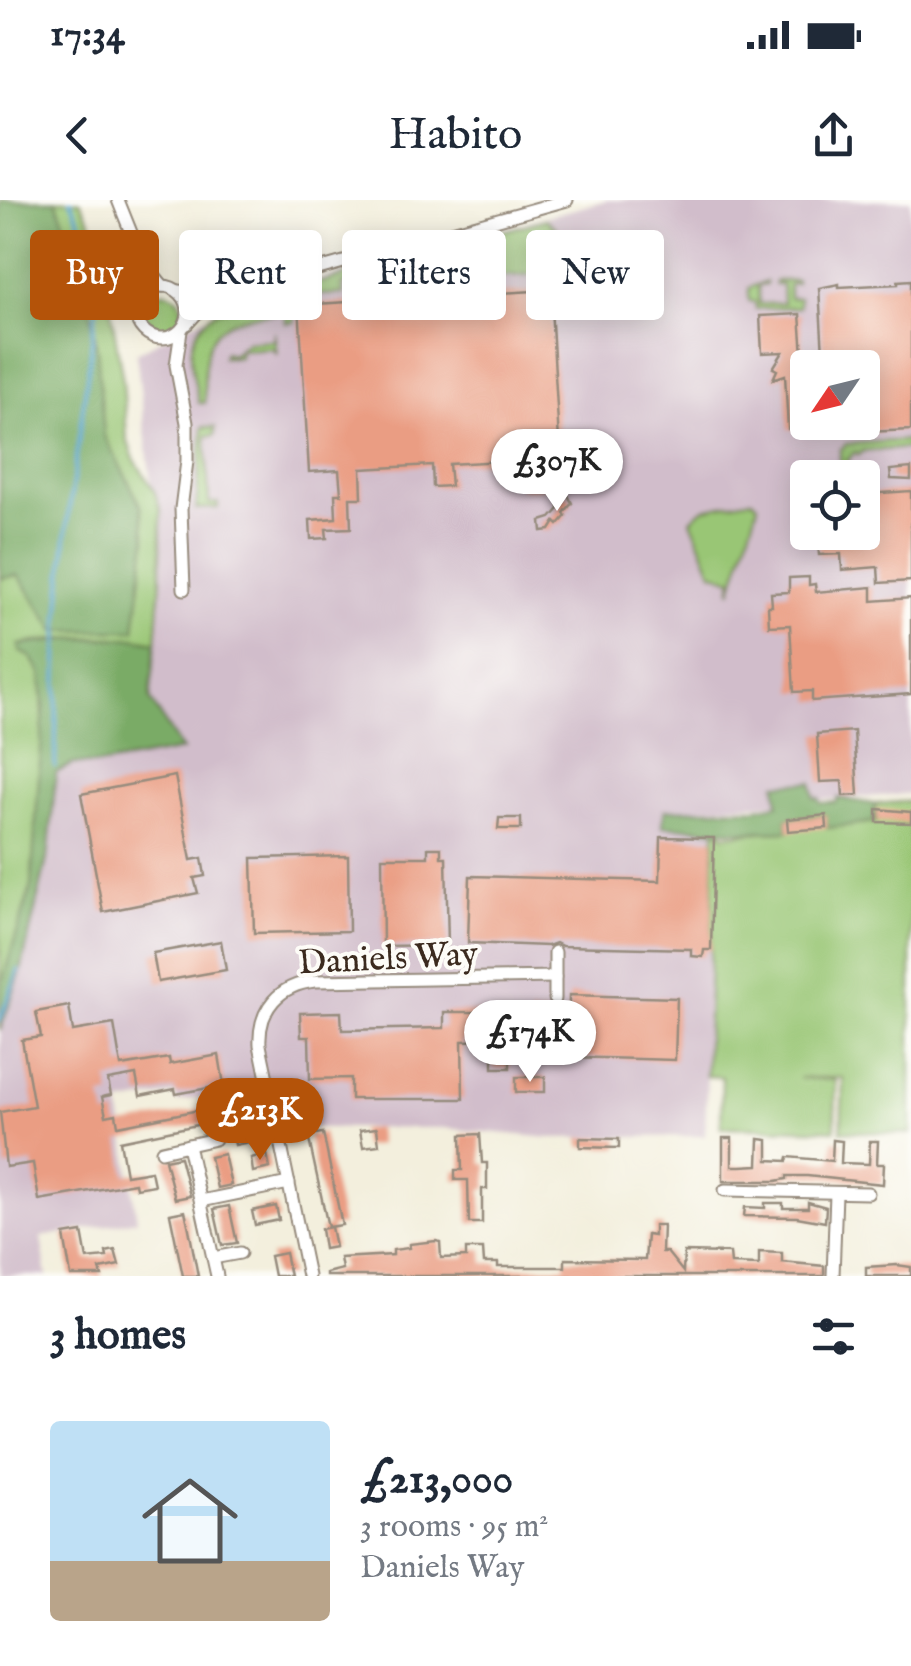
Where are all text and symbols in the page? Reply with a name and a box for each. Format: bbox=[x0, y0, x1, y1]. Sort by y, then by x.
text: 17:34 bbox=[50, 11, 125, 59]
text: Habito bbox=[389, 107, 522, 164]
icon: back bbox=[50, 108, 105, 163]
icon: share bbox=[806, 108, 861, 163]
chip: Buy bbox=[30, 230, 159, 320]
chip: Rent bbox=[179, 230, 322, 320]
chip: Filters bbox=[342, 230, 506, 320]
chip: New bbox=[526, 230, 664, 320]
north arrow bbox=[790, 350, 880, 440]
map controls bbox=[790, 350, 880, 550]
pin: £307K bbox=[487, 429, 627, 514]
text: £307K bbox=[513, 441, 601, 482]
button: locate bbox=[790, 460, 880, 550]
street label: Daniels Way bbox=[297, 932, 480, 987]
pin: £174K bbox=[460, 1000, 600, 1085]
text: £174K bbox=[486, 1012, 574, 1053]
pin: £213K bbox=[190, 1078, 330, 1163]
text: £213K bbox=[218, 1090, 302, 1131]
icon: filters bbox=[806, 1309, 861, 1364]
text: 3 homes bbox=[50, 1310, 186, 1363]
text: £213,000 bbox=[360, 1454, 513, 1507]
icon: home bbox=[130, 1461, 250, 1581]
text: 3 rooms · 95 m² bbox=[360, 1507, 548, 1548]
text: Daniels Way bbox=[360, 1548, 524, 1589]

